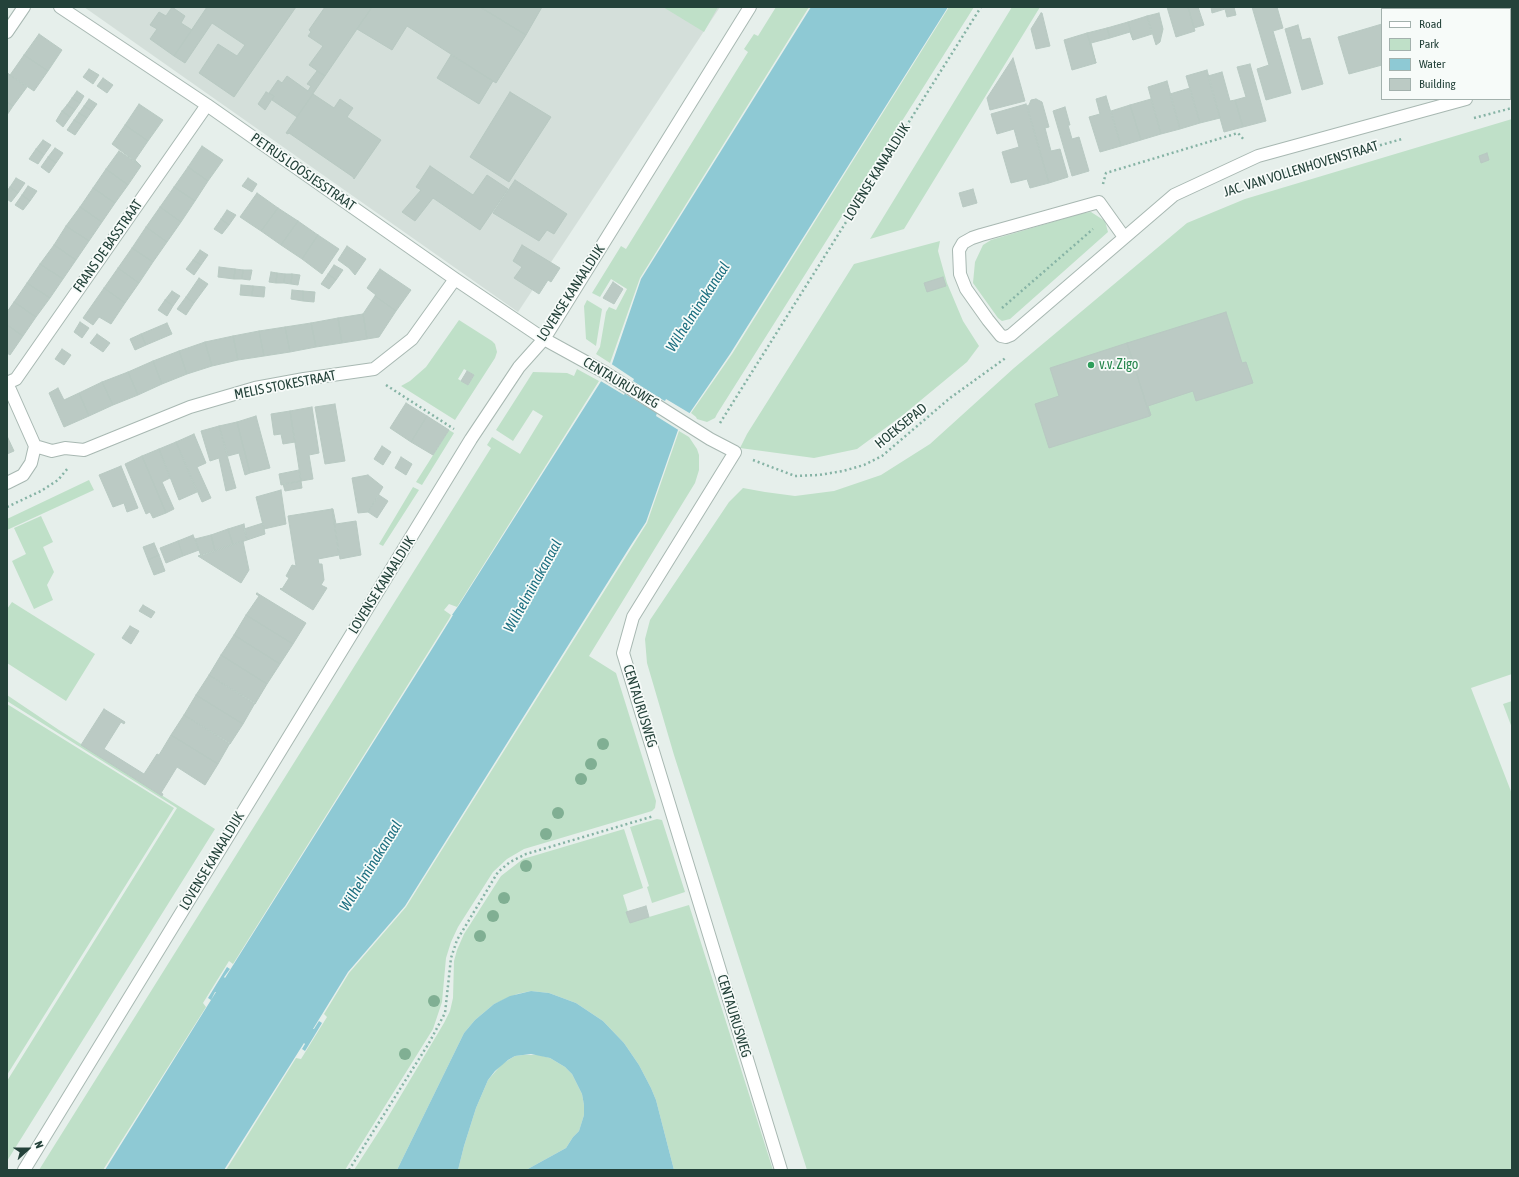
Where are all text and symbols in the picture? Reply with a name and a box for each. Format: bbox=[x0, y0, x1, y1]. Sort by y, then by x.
legend bbox=[1381, 8, 1511, 100]
text: Road bbox=[1419, 17, 1442, 31]
text: Park bbox=[1419, 37, 1439, 51]
text: Water bbox=[1419, 57, 1445, 71]
text: Building bbox=[1419, 77, 1456, 91]
street label: LOVENSE KANAALDIJK bbox=[840, 120, 914, 224]
street label: PETRUS LOOSJESSTRAAT bbox=[247, 130, 359, 214]
street label: JAC. VAN VOLLENHOVENSTRAAT bbox=[1221, 137, 1381, 201]
street label: FRANS DE BASSTRAAT bbox=[70, 197, 146, 295]
street label: LOVENSE KANAALDIJK bbox=[533, 242, 609, 344]
water label: Wilhelminakanaal bbox=[662, 259, 734, 355]
street label: CENTAURUSWEG bbox=[580, 354, 662, 412]
place label: v.v. Zigo bbox=[1099, 357, 1138, 373]
marker: v.v. Zigo bbox=[1086, 360, 1096, 370]
street label: MELIS STOKESTRAAT bbox=[233, 367, 337, 403]
street label: HOEKSEPAD bbox=[872, 400, 930, 452]
street label: LOVENSE KANAALDIJK bbox=[345, 533, 419, 637]
water label: Wilhelminakanaal bbox=[500, 536, 566, 636]
street label: CENTAURUSWEG bbox=[619, 662, 661, 750]
street label: LOVENSE KANAALDIJK bbox=[176, 809, 248, 913]
water label: Wilhelminakanaal bbox=[336, 817, 406, 915]
street label: CENTAURUSWEG bbox=[713, 972, 755, 1060]
north arrow bbox=[8, 1129, 48, 1169]
text: N bbox=[32, 1140, 46, 1150]

